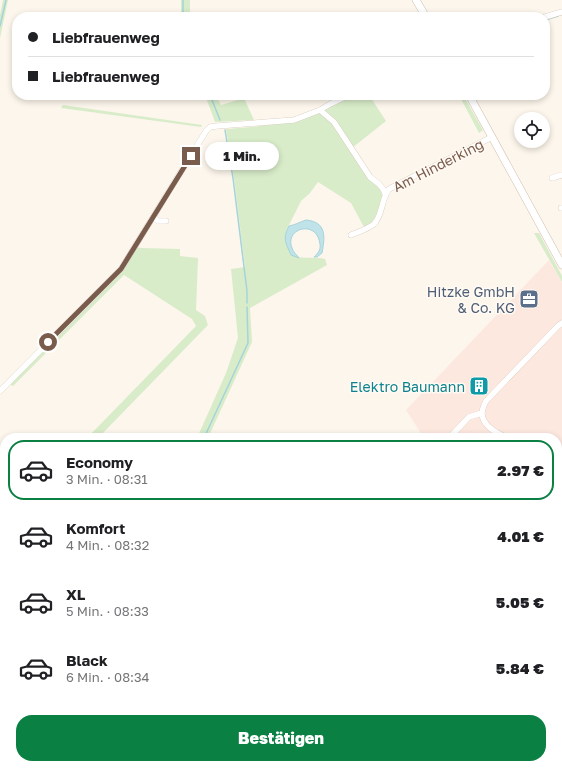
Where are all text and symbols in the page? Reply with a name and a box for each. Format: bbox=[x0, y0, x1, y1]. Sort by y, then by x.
text: Liebfrauenweg bbox=[52, 28, 160, 46]
text: Liebfrauenweg bbox=[52, 67, 160, 85]
map controls bbox=[514, 112, 550, 148]
button: locate bbox=[514, 112, 550, 148]
street label: Am Hinderking bbox=[390, 135, 486, 195]
callout: 1 Min. bbox=[205, 142, 279, 170]
route end bbox=[182, 147, 200, 165]
text: 1 Min. bbox=[223, 148, 261, 164]
place label: Hitzke GmbH & Co. KG bbox=[427, 283, 515, 316]
office icon: Hitzke GmbH & Co. KG bbox=[518, 288, 540, 310]
route start bbox=[39, 333, 57, 351]
building icon: Elektro Baumann bbox=[468, 375, 490, 397]
place label: Elektro Baumann bbox=[350, 378, 465, 395]
icon: car bbox=[18, 452, 54, 488]
text: Economy bbox=[66, 453, 133, 471]
text: 2.97 € bbox=[497, 461, 544, 479]
text: 3 Min. · 08:31 bbox=[66, 471, 148, 487]
icon: car bbox=[18, 518, 54, 554]
text: Komfort bbox=[66, 519, 125, 537]
text: 4.01 € bbox=[497, 527, 544, 545]
text: 4 Min. · 08:32 bbox=[66, 537, 149, 553]
icon: car bbox=[18, 584, 54, 620]
text: XL bbox=[66, 585, 85, 603]
text: 5.05 € bbox=[496, 593, 544, 611]
text: 5 Min. · 08:33 bbox=[66, 603, 149, 619]
icon: car bbox=[18, 650, 54, 686]
text: Black bbox=[66, 651, 108, 669]
text: 5.84 € bbox=[496, 659, 544, 677]
text: 6 Min. · 08:34 bbox=[66, 669, 150, 685]
button: Bestätigen bbox=[16, 715, 546, 761]

